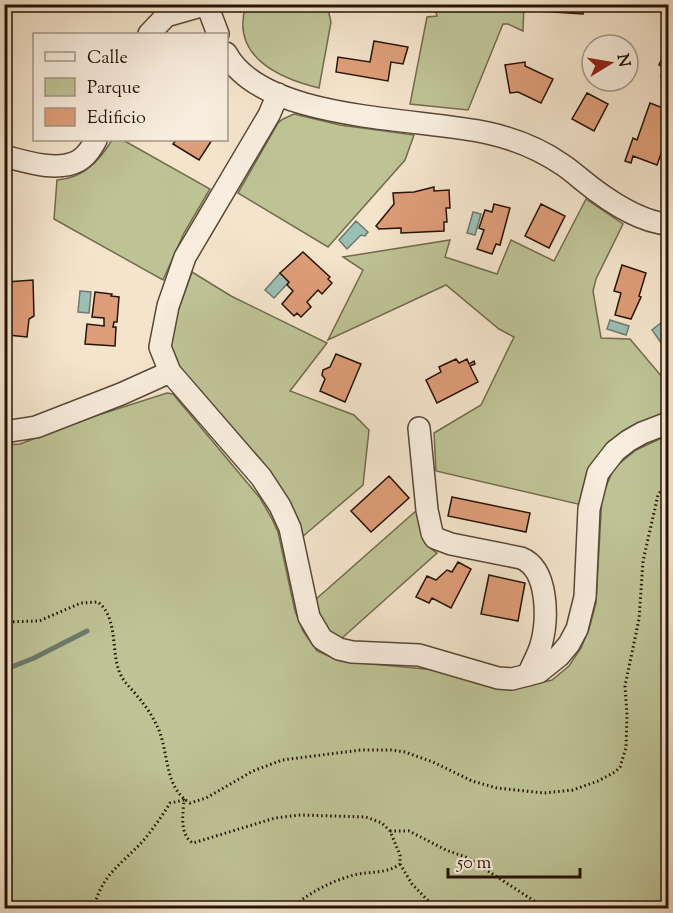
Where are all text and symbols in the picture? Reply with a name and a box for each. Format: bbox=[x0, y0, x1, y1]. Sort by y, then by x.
legend bbox=[33, 33, 228, 141]
north arrow bbox=[580, 33, 640, 93]
text: Calle bbox=[87, 46, 128, 72]
text: N bbox=[610, 52, 635, 69]
text: Parque bbox=[87, 76, 140, 102]
text: Edificio bbox=[87, 106, 146, 132]
scale bar bbox=[448, 841, 580, 879]
text: 50 m bbox=[456, 851, 492, 877]

